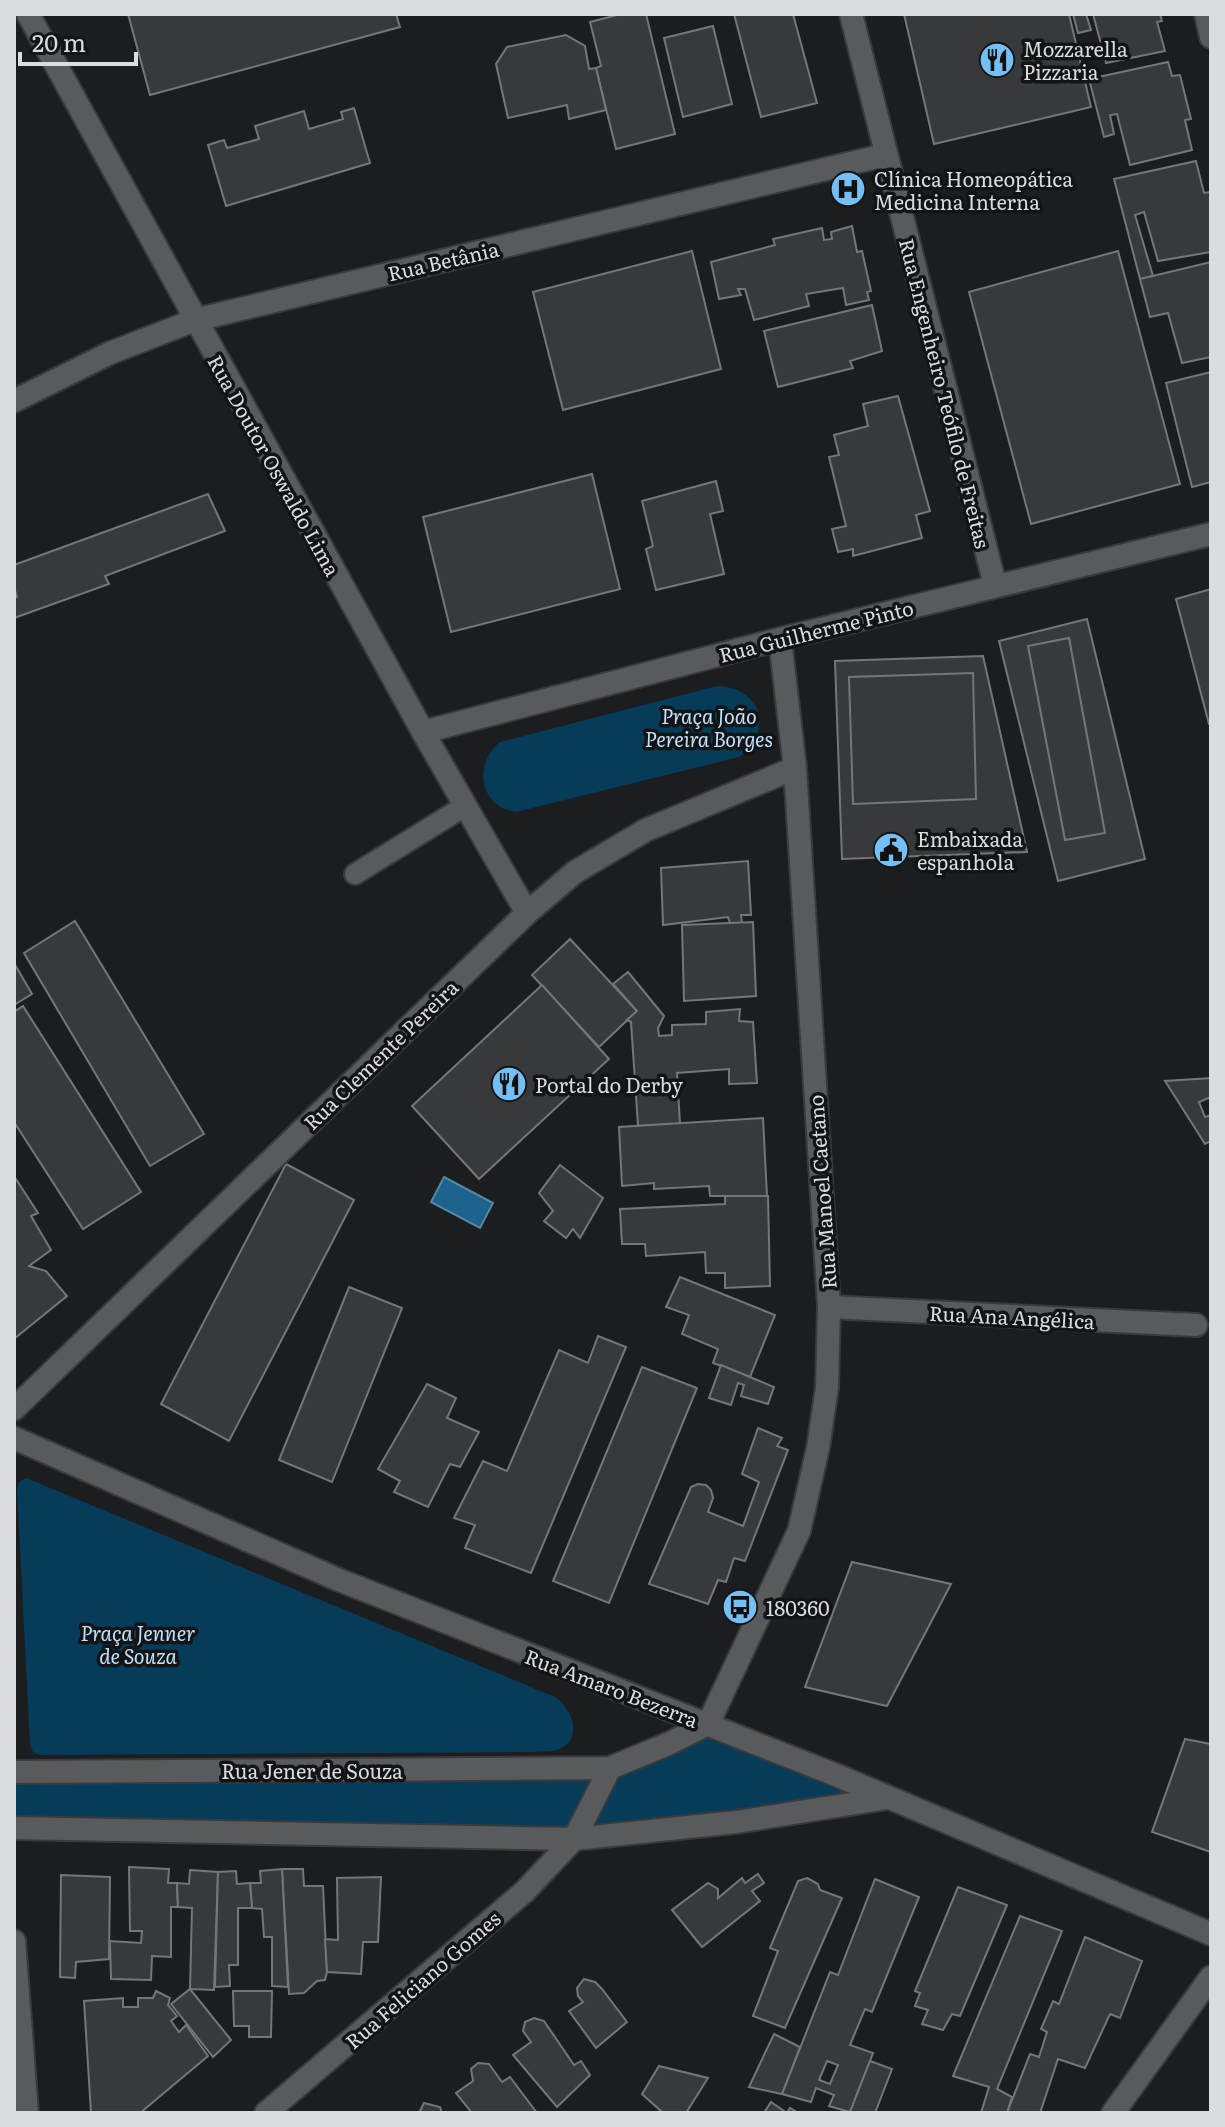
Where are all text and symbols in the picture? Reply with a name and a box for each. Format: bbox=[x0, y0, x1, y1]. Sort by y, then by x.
scale bar bbox=[20, 16, 136, 66]
text: 20 m bbox=[32, 24, 86, 59]
place label: Mozzarella Pizzaria bbox=[1023, 33, 1128, 86]
restaurant icon: Mozzarella Pizzaria bbox=[978, 41, 1016, 79]
place label: Clínica Homeopática Medicina Interna bbox=[874, 163, 1073, 216]
hospital icon: Clínica Homeopática Medicina Interna bbox=[829, 170, 867, 208]
street label: Rua Betânia bbox=[384, 233, 502, 287]
street label: Rua Engenheiro Teófilo de Freitas bbox=[893, 235, 999, 551]
street label: Rua Doutor Oswaldo Lima bbox=[202, 349, 349, 581]
street label: Rua Guilherme Pinto bbox=[716, 591, 916, 669]
park label: Praça João Pereira Borges bbox=[645, 700, 773, 753]
place label: Embaixada espanhola bbox=[917, 823, 1023, 876]
public building icon: Embaixada espanhola bbox=[872, 831, 910, 869]
street label: Rua Clemente Pereira bbox=[296, 972, 464, 1136]
restaurant icon: Portal do Derby bbox=[490, 1065, 528, 1103]
place label: Portal do Derby bbox=[535, 1069, 684, 1099]
street label: Rua Manoel Caetano bbox=[799, 1094, 843, 1290]
street label: Rua Ana Angélica bbox=[928, 1297, 1096, 1335]
bus stop icon: 180360 bbox=[721, 1588, 759, 1626]
place label: 180360 bbox=[766, 1592, 830, 1622]
park label: Praça Jenner de Souza bbox=[81, 1617, 195, 1670]
street label: Rua Amaro Bezerra bbox=[521, 1640, 703, 1734]
street label: Rua Jener de Souza bbox=[221, 1755, 403, 1785]
street label: Rua Feliciano Gomes bbox=[338, 1903, 506, 2055]

